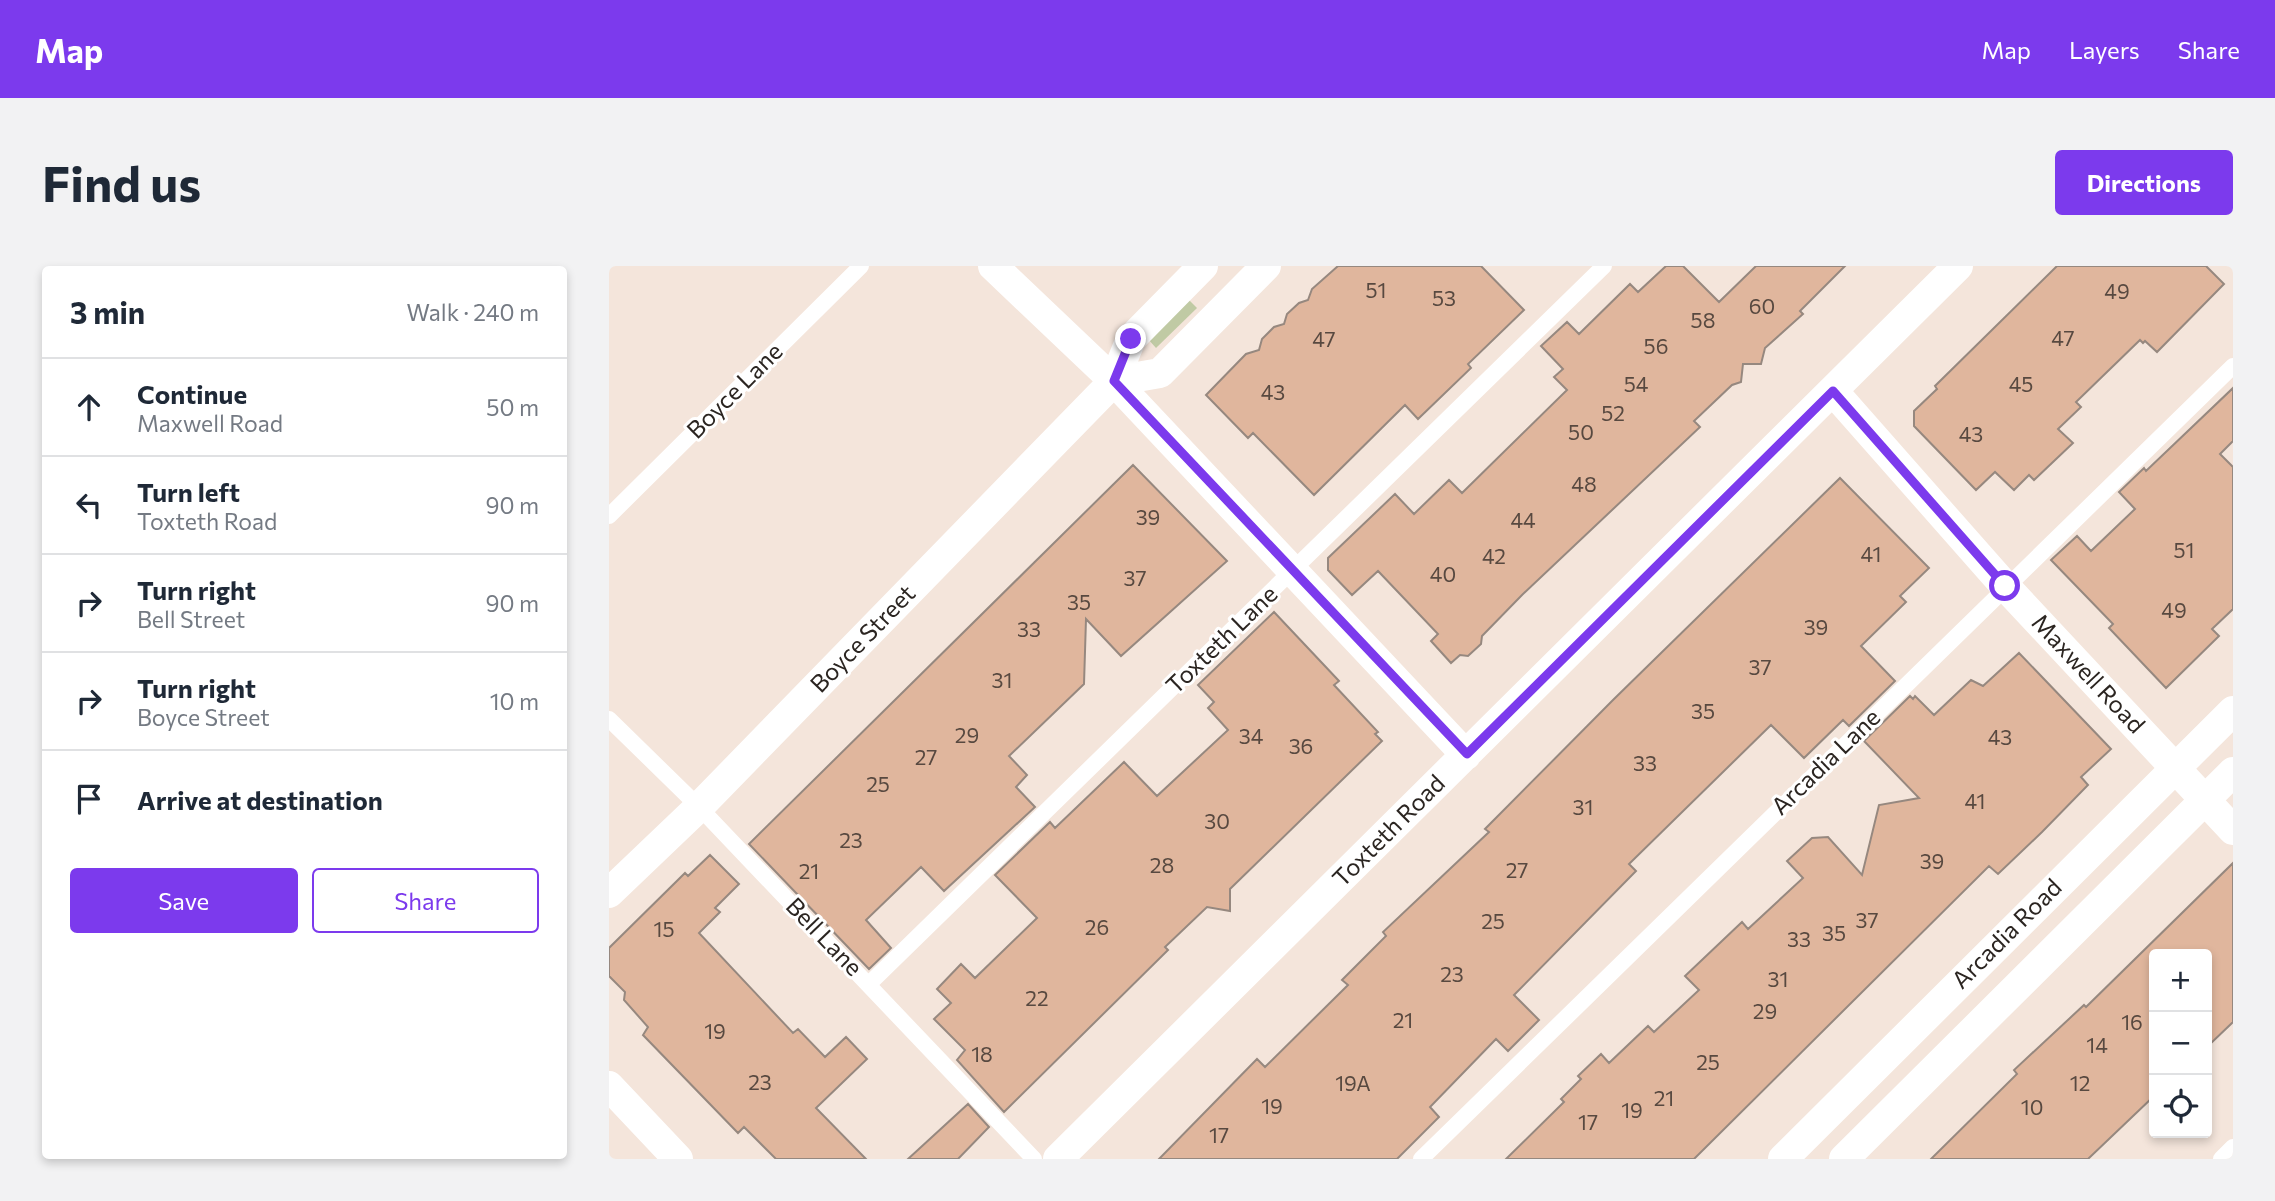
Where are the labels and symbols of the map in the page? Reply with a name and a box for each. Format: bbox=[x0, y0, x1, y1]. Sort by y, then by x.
house number: 51 bbox=[1365, 277, 1387, 302]
house number: 49 bbox=[2104, 278, 2130, 303]
house number: 53 bbox=[1432, 285, 1456, 310]
house number: 60 bbox=[1749, 293, 1775, 318]
house number: 58 bbox=[1691, 307, 1715, 332]
route end bbox=[1115, 323, 1146, 354]
house number: 47 bbox=[2051, 325, 2075, 350]
house number: 47 bbox=[1312, 326, 1336, 351]
house number: 56 bbox=[1644, 333, 1668, 358]
street label: Boyce Lane bbox=[680, 336, 788, 444]
house number: 54 bbox=[1624, 371, 1649, 396]
house number: 45 bbox=[2009, 371, 2033, 396]
house number: 43 bbox=[1261, 379, 1285, 404]
house number: 52 bbox=[1601, 400, 1625, 425]
house number: 50 bbox=[1568, 419, 1594, 444]
house number: 43 bbox=[1959, 421, 1983, 446]
house number: 48 bbox=[1571, 471, 1597, 496]
house number: 39 bbox=[1136, 504, 1160, 529]
house number: 44 bbox=[1510, 507, 1536, 532]
house number: 51 bbox=[2173, 537, 2195, 562]
house number: 41 bbox=[1861, 541, 1881, 566]
house number: 42 bbox=[1482, 543, 1506, 568]
house number: 40 bbox=[1430, 561, 1456, 586]
house number: 37 bbox=[1124, 565, 1146, 590]
route start bbox=[1989, 570, 2020, 601]
street label: Boyce Street bbox=[803, 578, 921, 698]
street label: Toxteth Lane bbox=[1159, 579, 1283, 699]
house number: 35 bbox=[1067, 589, 1091, 614]
house number: 49 bbox=[2161, 597, 2187, 622]
street label: Maxwell Road bbox=[2027, 607, 2152, 739]
house number: 39 bbox=[1804, 614, 1828, 639]
house number: 33 bbox=[1017, 616, 1041, 641]
house number: 37 bbox=[1749, 654, 1771, 679]
house number: 31 bbox=[992, 667, 1012, 692]
house number: 35 bbox=[1691, 698, 1715, 723]
street label: Arcadia Lane bbox=[1765, 702, 1885, 820]
house number: 29 bbox=[955, 722, 979, 747]
house number: 34 bbox=[1239, 723, 1264, 748]
house number: 43 bbox=[1988, 724, 2012, 749]
house number: 36 bbox=[1289, 733, 1313, 758]
house number: 27 bbox=[915, 744, 937, 769]
house number: 33 bbox=[1633, 750, 1657, 775]
street label: Toxteth Road bbox=[1326, 768, 1450, 892]
house number: 25 bbox=[866, 771, 890, 796]
house number: 41 bbox=[1965, 788, 1985, 813]
house number: 31 bbox=[1573, 794, 1593, 819]
house number: 30 bbox=[1204, 808, 1230, 833]
house number: 23 bbox=[839, 827, 863, 852]
house number: 39 bbox=[1920, 848, 1944, 873]
house number: 28 bbox=[1150, 852, 1174, 877]
house number: 27 bbox=[1506, 857, 1528, 882]
house number: 21 bbox=[799, 858, 819, 883]
street label: Arcadia Road bbox=[1945, 872, 2067, 994]
street label: Bell Lane bbox=[781, 891, 869, 981]
house number: 37 bbox=[1856, 907, 1878, 932]
house number: 25 bbox=[1481, 908, 1505, 933]
house number: 26 bbox=[1085, 914, 1109, 939]
house number: 15 bbox=[653, 916, 675, 941]
house number: 35 bbox=[1822, 920, 1846, 945]
house number: 33 bbox=[1787, 926, 1811, 951]
house number: 23 bbox=[1440, 961, 1464, 986]
house number: 31 bbox=[1768, 966, 1788, 991]
house number: 22 bbox=[1025, 985, 1049, 1010]
house number: 29 bbox=[1753, 998, 1777, 1023]
house number: 21 bbox=[1393, 1007, 1413, 1032]
house number: 16 bbox=[2121, 1009, 2143, 1034]
house number: 19 bbox=[704, 1018, 726, 1043]
house number: 14 bbox=[2086, 1032, 2108, 1057]
house number: 18 bbox=[971, 1041, 993, 1066]
house number: 25 bbox=[1696, 1049, 1720, 1074]
house number: 23 bbox=[748, 1069, 772, 1094]
house number: 19A bbox=[1335, 1070, 1371, 1095]
house number: 12 bbox=[2070, 1070, 2090, 1095]
house number: 21 bbox=[1654, 1085, 1674, 1110]
house number: 19 bbox=[1261, 1093, 1283, 1118]
house number: 10 bbox=[2021, 1094, 2043, 1119]
house number: 19 bbox=[1621, 1097, 1643, 1122]
house number: 17 bbox=[1578, 1109, 1598, 1134]
house number: 17 bbox=[1209, 1122, 1229, 1147]

